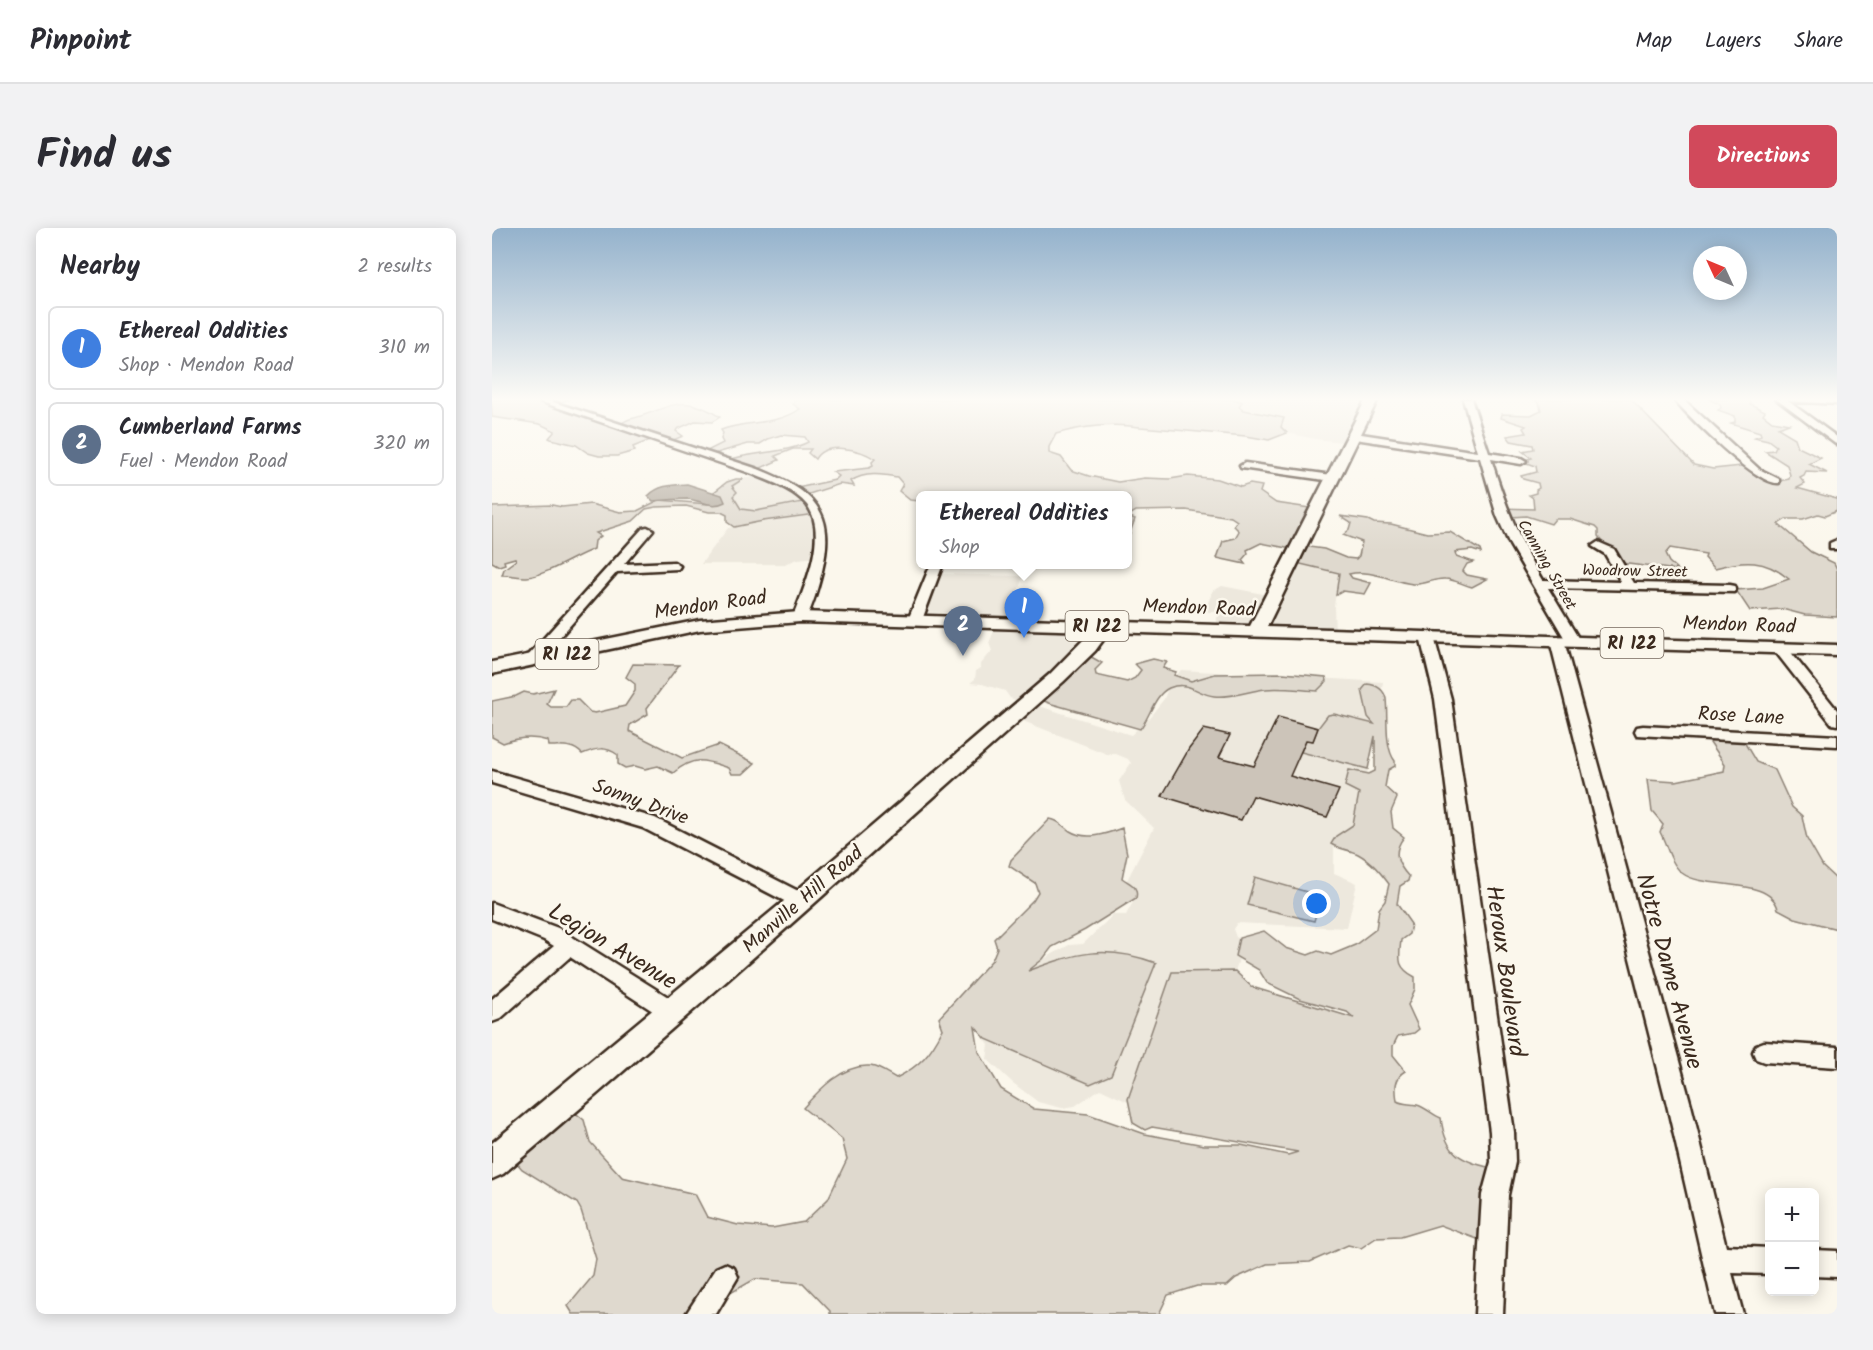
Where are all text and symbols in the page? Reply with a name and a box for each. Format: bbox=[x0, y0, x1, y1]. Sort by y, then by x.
text: Pinpoint bbox=[30, 19, 131, 64]
text: Map bbox=[1635, 25, 1672, 58]
text: Layers bbox=[1705, 25, 1761, 58]
text: Share bbox=[1794, 25, 1843, 58]
text: Find us bbox=[36, 123, 172, 190]
button: Directions bbox=[1689, 125, 1837, 188]
text: Nearby bbox=[60, 246, 140, 288]
north arrow bbox=[1693, 246, 1747, 300]
text: 2 results bbox=[357, 251, 432, 283]
text: Ethereal Oddities bbox=[119, 315, 288, 350]
text: 1 bbox=[78, 332, 85, 364]
text: 310 m bbox=[378, 332, 430, 364]
text: Shop · Mendon Road bbox=[119, 350, 293, 382]
text: Cumberland Farms bbox=[119, 411, 301, 446]
text: 2 bbox=[76, 428, 87, 460]
text: 320 m bbox=[373, 428, 430, 460]
text: Fuel · Mendon Road bbox=[119, 446, 287, 478]
popup bbox=[916, 491, 1132, 569]
text: Ethereal Oddities bbox=[939, 497, 1109, 532]
street label: Canning Street bbox=[1511, 515, 1583, 615]
text: Shop bbox=[939, 532, 979, 564]
street label: Woodrow Street bbox=[1582, 558, 1689, 585]
street label: Mendon Road bbox=[652, 582, 770, 630]
pin: 1 bbox=[1004, 588, 1044, 638]
street label: Mendon Road bbox=[1142, 591, 1257, 627]
pin: 2 bbox=[944, 606, 982, 656]
street label: Mendon Road bbox=[1682, 608, 1797, 644]
road number: RI 122 bbox=[1066, 611, 1128, 641]
road number: RI 122 bbox=[1600, 628, 1664, 658]
road number: RI 122 bbox=[536, 639, 598, 669]
street label: Rose Lane bbox=[1697, 699, 1785, 735]
street label: Sonny Drive bbox=[588, 771, 693, 835]
street label: Manville Hill Road bbox=[735, 838, 872, 962]
street label: Notre Dame Avenue bbox=[1624, 869, 1714, 1074]
street label: Heroux Boulevard bbox=[1473, 883, 1536, 1060]
your location bbox=[1302, 889, 1331, 918]
street label: Legion Avenue bbox=[540, 893, 685, 1001]
map controls bbox=[1765, 1188, 1819, 1296]
button: + bbox=[1765, 1188, 1819, 1242]
button: − bbox=[1765, 1242, 1819, 1296]

